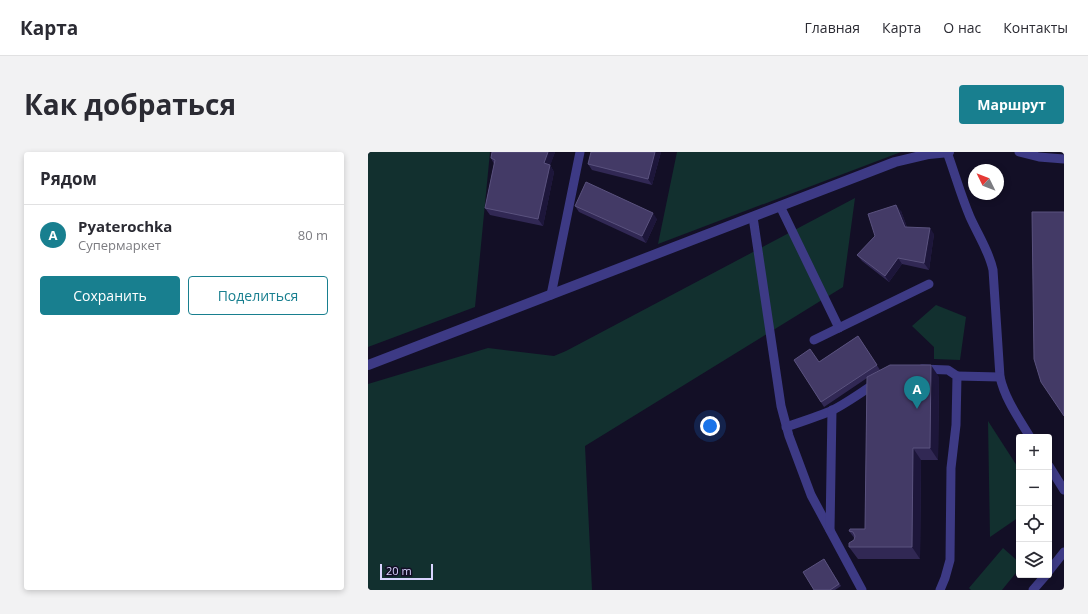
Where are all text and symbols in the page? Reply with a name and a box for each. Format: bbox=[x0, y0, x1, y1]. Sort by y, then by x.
text: Карта bbox=[20, 15, 78, 41]
text: Главная bbox=[805, 18, 860, 37]
text: Карта bbox=[882, 18, 921, 37]
text: О нас bbox=[943, 18, 981, 37]
text: Контакты bbox=[1003, 18, 1068, 37]
text: Как добраться bbox=[24, 85, 236, 123]
button: Маршрут bbox=[959, 85, 1064, 124]
north arrow bbox=[968, 164, 1004, 200]
text: Рядом bbox=[40, 167, 97, 190]
text: Pyaterochka bbox=[78, 216, 172, 236]
text: A bbox=[49, 226, 57, 244]
text: 80 m bbox=[298, 226, 328, 244]
text: Супермаркет bbox=[78, 236, 161, 254]
button: Сохранить bbox=[40, 276, 180, 315]
button: Поделиться bbox=[188, 276, 328, 315]
pin: A bbox=[904, 376, 930, 409]
your location bbox=[700, 416, 720, 436]
map controls bbox=[1016, 434, 1052, 578]
button: + bbox=[1016, 434, 1052, 470]
button: − bbox=[1016, 470, 1052, 506]
button: locate bbox=[1016, 506, 1052, 542]
button: layers bbox=[1016, 542, 1052, 578]
scale bar bbox=[380, 562, 433, 581]
text: 20 m bbox=[386, 563, 412, 578]

